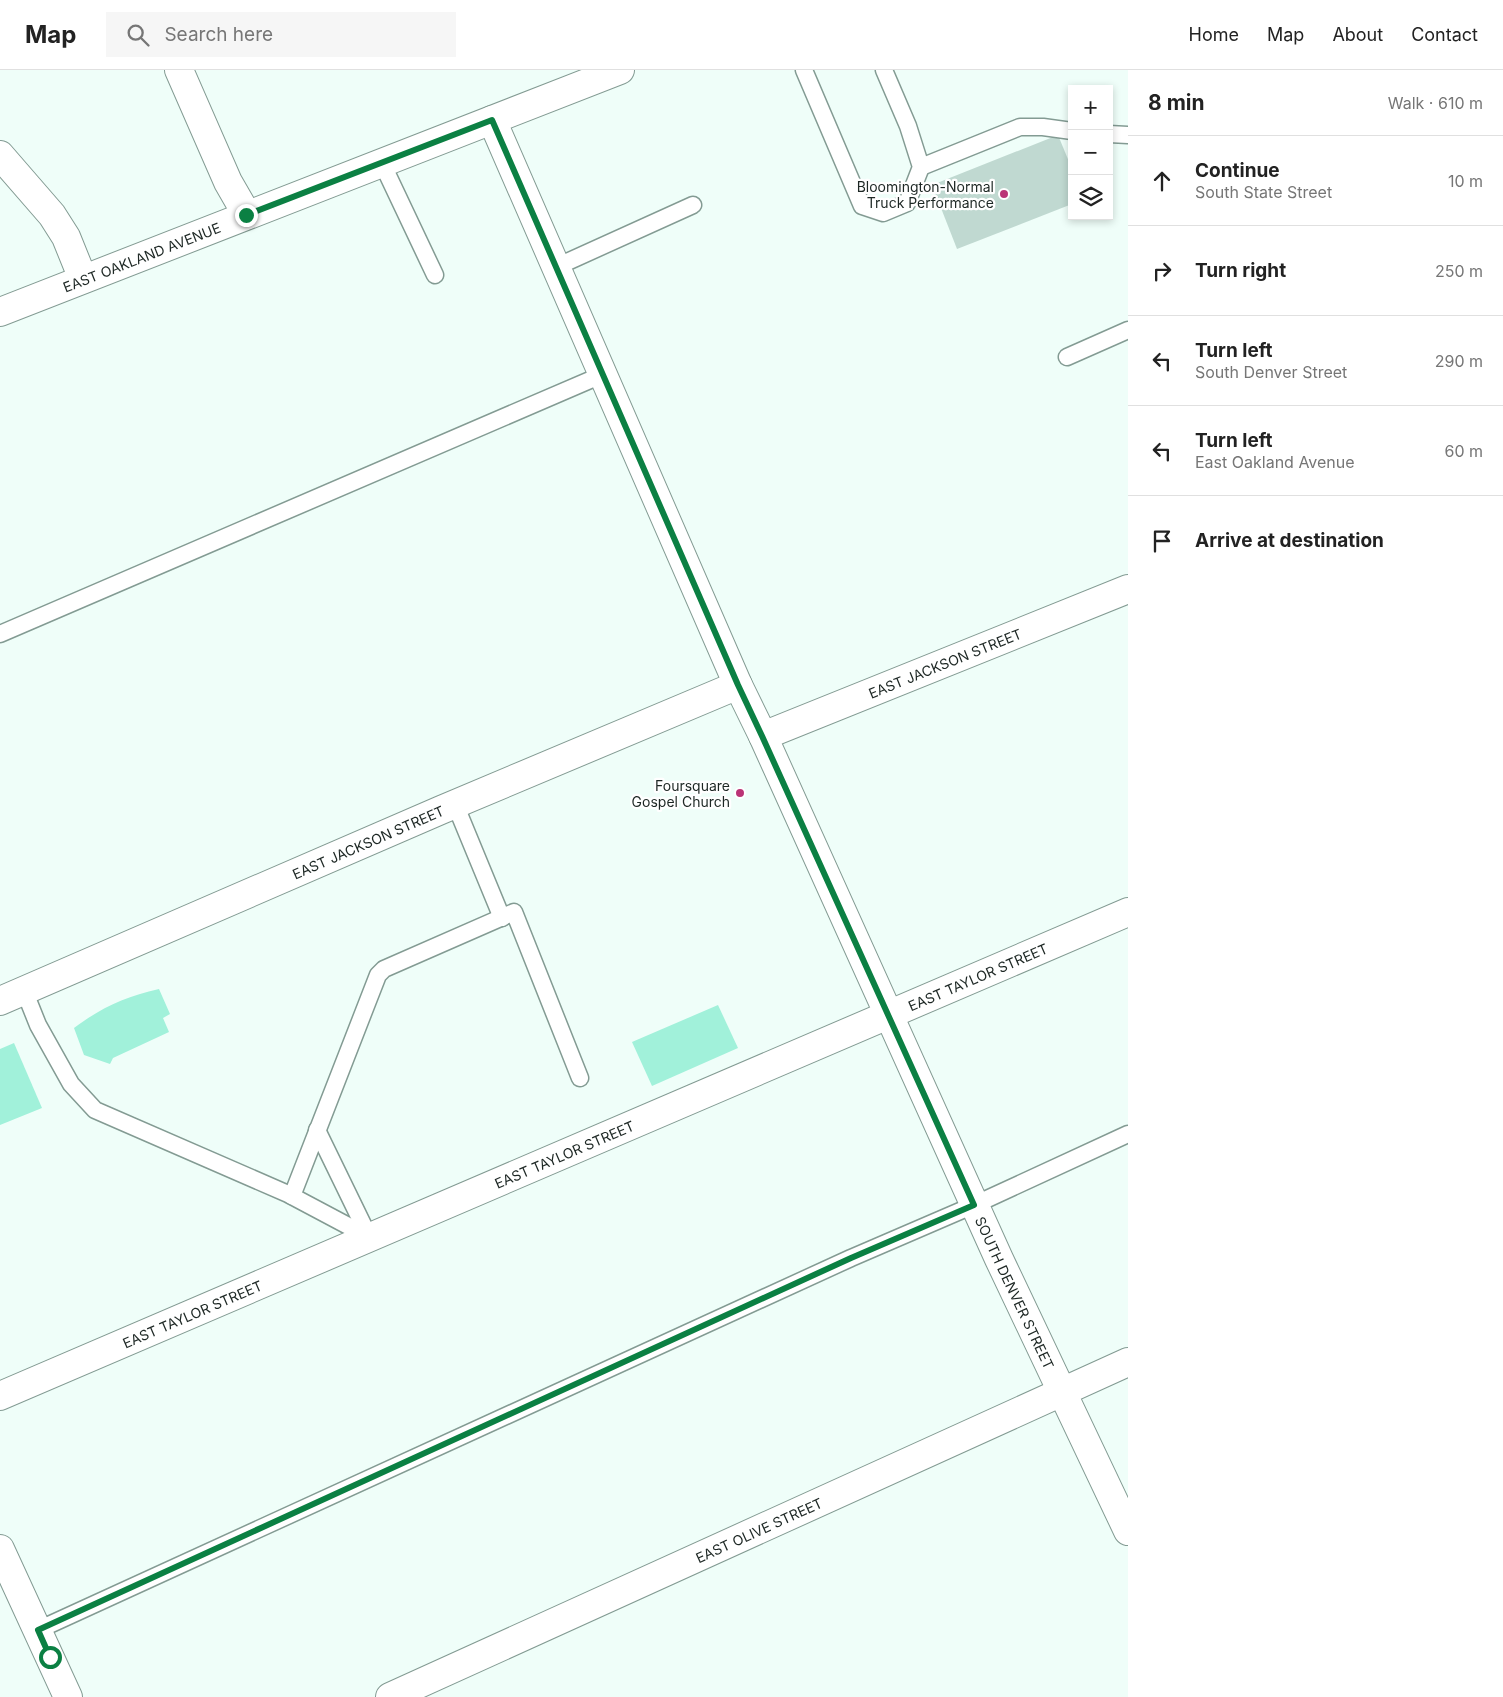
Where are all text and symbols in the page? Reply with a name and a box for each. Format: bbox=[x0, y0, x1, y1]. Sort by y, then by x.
search box bbox=[106, 12, 456, 57]
text: Map bbox=[25, 20, 76, 49]
icon: search bbox=[124, 21, 152, 49]
text: Search here bbox=[164, 23, 273, 46]
text: Home bbox=[1189, 24, 1239, 45]
text: Map bbox=[1267, 24, 1304, 45]
text: About bbox=[1332, 24, 1383, 45]
text: Contact bbox=[1411, 24, 1478, 45]
map controls bbox=[1068, 85, 1113, 220]
button: + bbox=[1068, 85, 1113, 130]
text: 8 min bbox=[1148, 90, 1205, 115]
text: Walk · 610 m bbox=[1388, 93, 1483, 113]
button: − bbox=[1068, 130, 1113, 175]
text: Continue bbox=[1195, 159, 1280, 182]
icon: ahead bbox=[1148, 167, 1176, 195]
text: 10 m bbox=[1448, 171, 1483, 191]
button: layers bbox=[1068, 175, 1113, 220]
place label: Bloomington-Normal Truck Performance bbox=[857, 178, 994, 211]
text: South State Street bbox=[1195, 182, 1332, 202]
marker: Bloomington-Normal Truck Performance bbox=[998, 188, 1010, 200]
route end bbox=[235, 204, 258, 227]
street label: EAST OAKLAND AVENUE bbox=[60, 218, 223, 295]
icon: right bbox=[1148, 257, 1176, 285]
text: Turn right bbox=[1195, 259, 1286, 282]
text: 250 m bbox=[1435, 261, 1483, 281]
text: Turn left bbox=[1195, 339, 1273, 362]
icon: left bbox=[1148, 347, 1176, 375]
text: 290 m bbox=[1435, 351, 1483, 371]
text: South Denver Street bbox=[1195, 362, 1347, 382]
text: Turn left bbox=[1195, 429, 1273, 452]
icon: left bbox=[1148, 437, 1176, 465]
text: 60 m bbox=[1444, 441, 1483, 461]
text: East Oakland Avenue bbox=[1195, 452, 1355, 472]
icon: arrive bbox=[1148, 527, 1176, 555]
text: Arrive at destination bbox=[1195, 529, 1384, 552]
street label: EAST JACKSON STREET bbox=[866, 624, 1024, 701]
place label: Foursquare Gospel Church bbox=[632, 777, 730, 810]
marker: Foursquare Gospel Church bbox=[734, 787, 746, 799]
street label: EAST JACKSON STREET bbox=[290, 801, 446, 882]
street label: EAST TAYLOR STREET bbox=[905, 939, 1050, 1014]
street label: EAST TAYLOR STREET bbox=[492, 1116, 637, 1191]
street label: SOUTH DENVER STREET bbox=[972, 1213, 1058, 1372]
street label: EAST TAYLOR STREET bbox=[120, 1276, 264, 1351]
street label: EAST OLIVE STREET bbox=[693, 1493, 825, 1566]
route start bbox=[39, 1646, 62, 1669]

